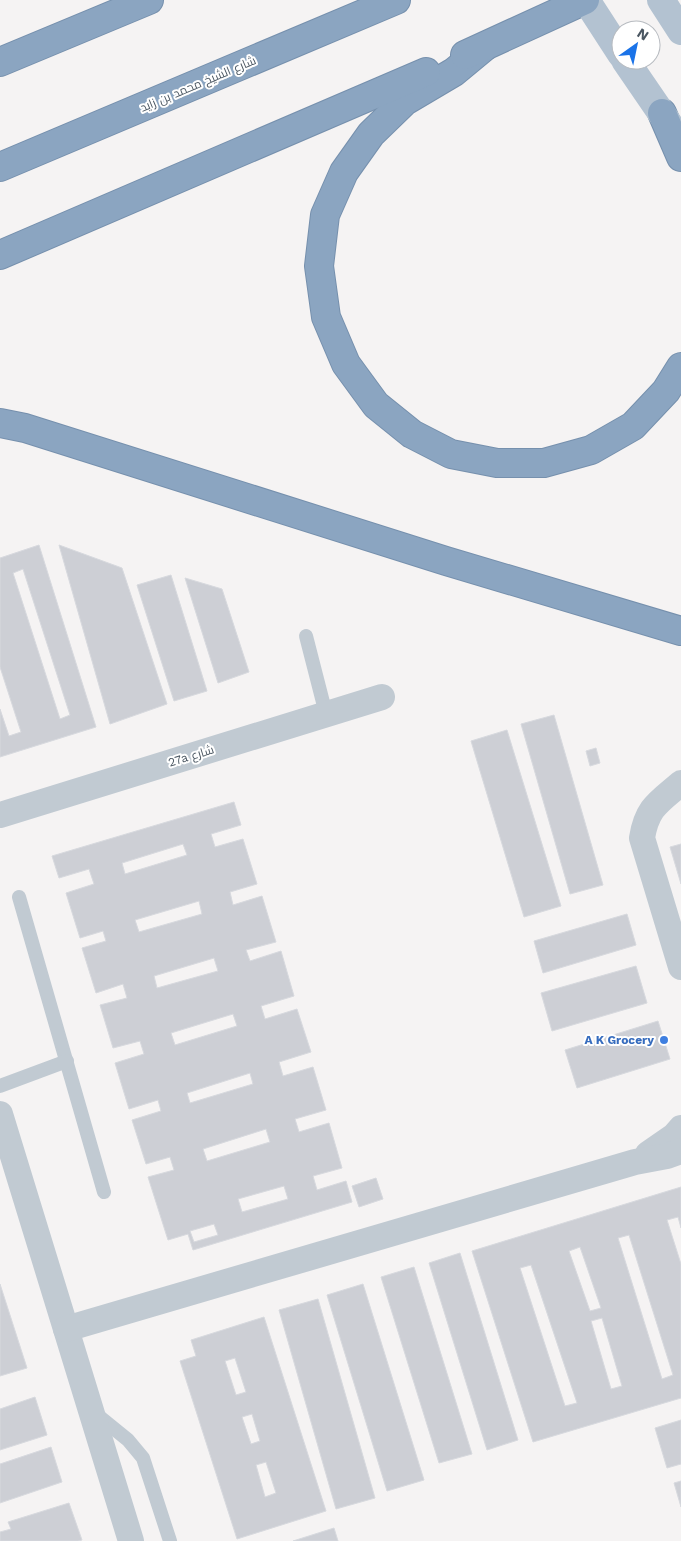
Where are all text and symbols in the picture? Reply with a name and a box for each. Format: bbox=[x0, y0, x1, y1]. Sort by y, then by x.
north arrow bbox=[611, 20, 661, 70]
text: N bbox=[634, 25, 652, 44]
street label: شارع الشيخ محمد بن زايد bbox=[138, 53, 259, 116]
street label: 27a شارع bbox=[166, 742, 216, 771]
place label: A K Grocery bbox=[584, 1033, 654, 1047]
marker: A K Grocery bbox=[658, 1034, 670, 1046]

